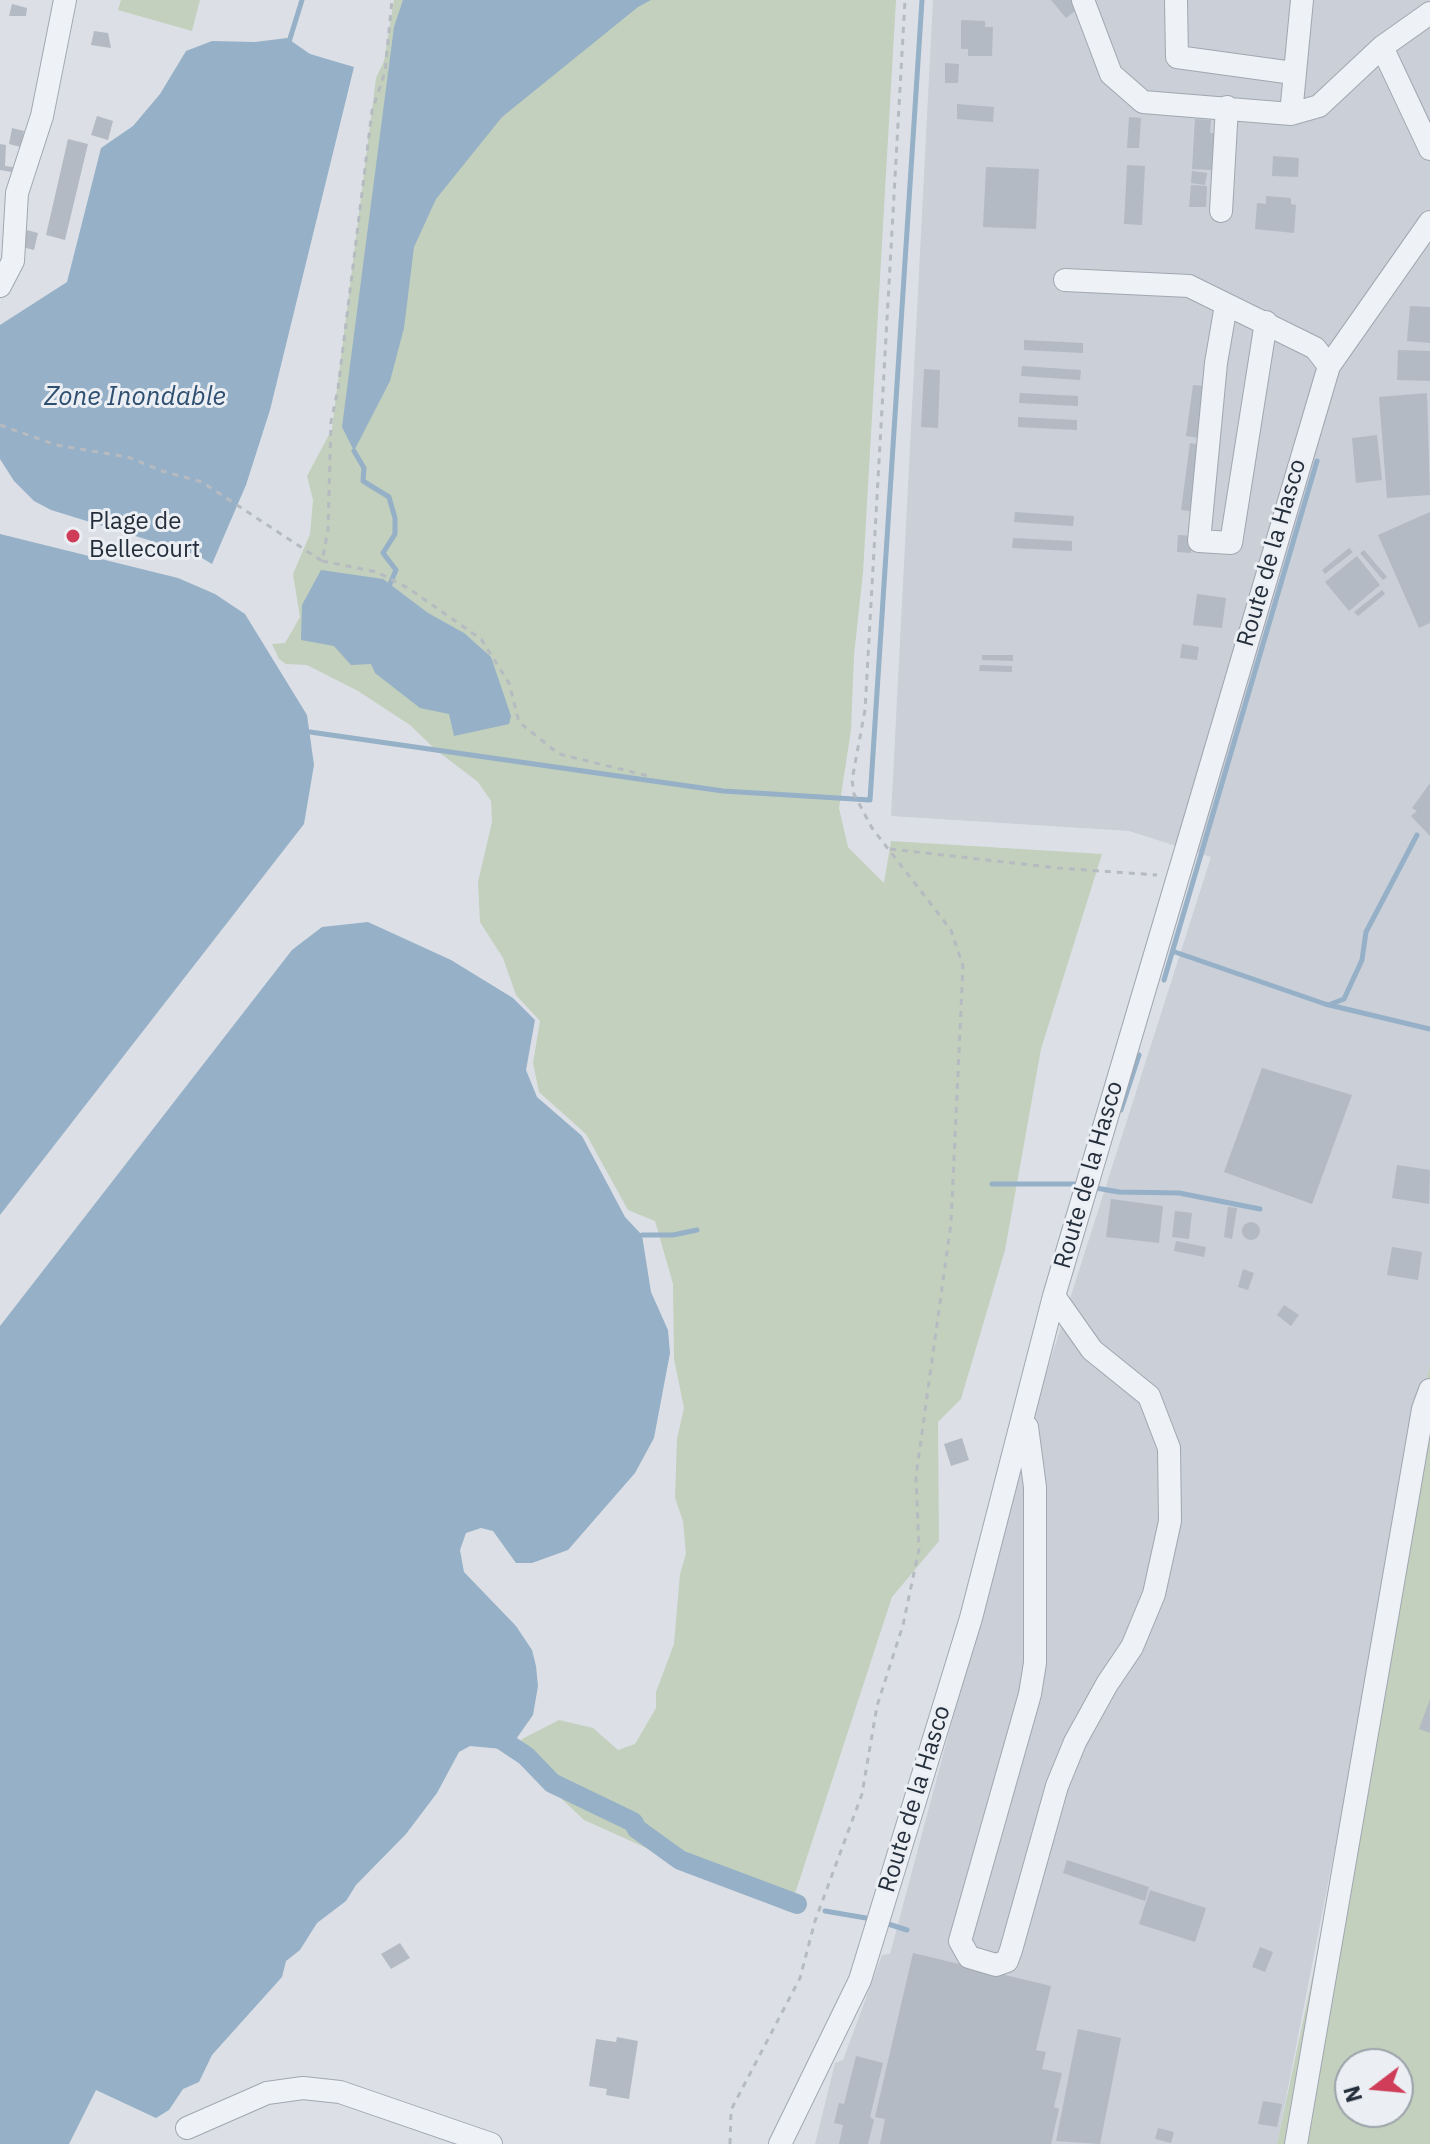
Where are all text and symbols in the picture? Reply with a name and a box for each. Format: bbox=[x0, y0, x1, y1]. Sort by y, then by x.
water label: Zone Inondable bbox=[44, 381, 226, 413]
street label: Route de la Hasco bbox=[1231, 456, 1313, 650]
place label: Plage de Bellecourt bbox=[89, 508, 200, 564]
marker: Plage de Bellecourt bbox=[64, 527, 82, 545]
street label: Route de la Hasco bbox=[1048, 1078, 1130, 1272]
street label: Route de la Hasco bbox=[873, 1702, 957, 1896]
north arrow bbox=[1334, 2048, 1414, 2128]
text: N bbox=[1336, 2083, 1369, 2106]

